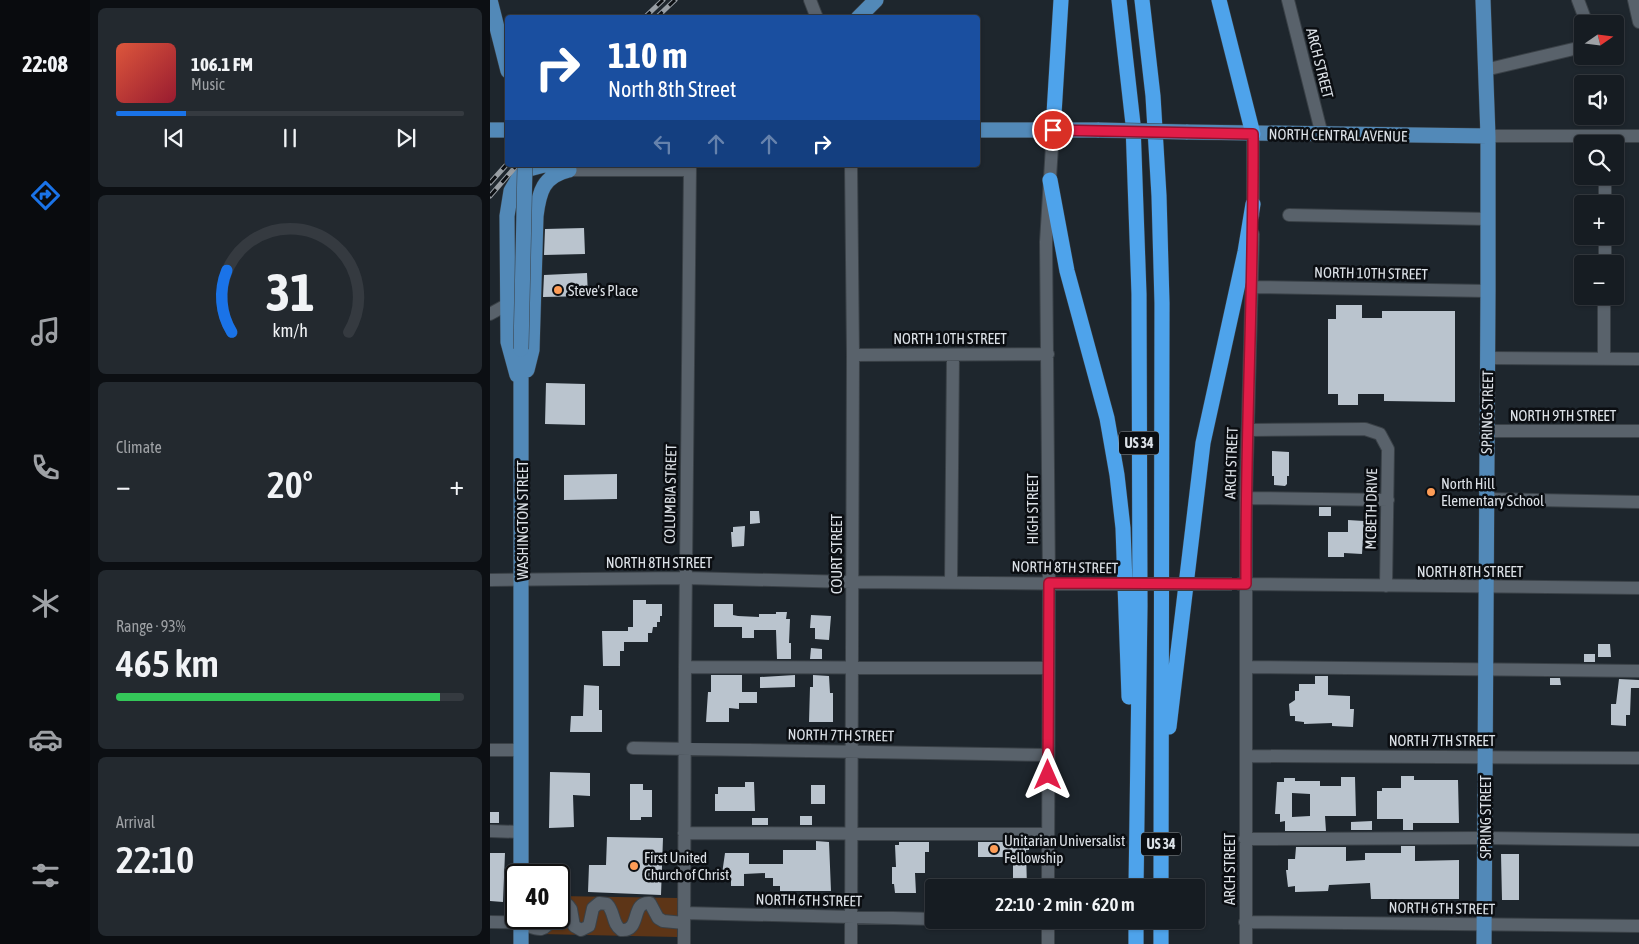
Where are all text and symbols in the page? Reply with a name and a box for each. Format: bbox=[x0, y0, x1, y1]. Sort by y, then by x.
north arrow bbox=[1574, 15, 1624, 65]
map controls bbox=[1574, 15, 1624, 305]
street label: ARCH STREET bbox=[1303, 26, 1337, 100]
icon: right bbox=[525, 35, 590, 100]
text: 110 m bbox=[608, 35, 687, 75]
text: 22:08 bbox=[22, 51, 68, 77]
text: 106.1 FM bbox=[191, 53, 253, 75]
text: Music bbox=[191, 75, 225, 93]
button: sound bbox=[1574, 75, 1624, 125]
text: North 8th Street bbox=[608, 76, 736, 102]
pin bbox=[1032, 109, 1074, 151]
icon: arrive bbox=[1039, 116, 1067, 144]
icon: previous bbox=[160, 124, 188, 152]
icon: pause bbox=[276, 124, 304, 152]
icon: next bbox=[392, 124, 420, 152]
street label: NORTH CENTRAL AVENUE bbox=[1269, 125, 1408, 145]
icon: left bbox=[649, 130, 677, 158]
icon: ahead bbox=[702, 130, 730, 158]
icon: ahead bbox=[755, 130, 783, 158]
icon: right bbox=[808, 130, 836, 158]
button: search bbox=[1574, 135, 1624, 185]
icon: directions bbox=[28, 178, 63, 213]
button: + bbox=[1574, 195, 1624, 245]
button: − bbox=[1574, 255, 1624, 305]
text: 31 bbox=[266, 262, 314, 322]
street label: NORTH 10TH STREET bbox=[1314, 264, 1428, 282]
place label: Steve's Place bbox=[568, 282, 638, 299]
marker: Steve's Place bbox=[552, 284, 564, 296]
icon: music bbox=[28, 314, 63, 349]
text: km/h bbox=[272, 320, 308, 341]
street label: NORTH 10TH STREET bbox=[893, 330, 1007, 347]
street label: SPRING STREET bbox=[1478, 370, 1496, 454]
street label: NORTH 9TH STREET bbox=[1510, 407, 1617, 424]
street label: ARCH STREET bbox=[1221, 426, 1241, 499]
road number: US 34 bbox=[1119, 432, 1159, 454]
text: Climate bbox=[116, 438, 162, 456]
street label: COLUMBIA STREET bbox=[661, 443, 679, 544]
icon: phone bbox=[28, 450, 63, 485]
street label: WASHINGTON STREET bbox=[514, 460, 531, 580]
text: 20° bbox=[267, 463, 313, 506]
street label: MCBETH DRIVE bbox=[1362, 468, 1380, 550]
text: − bbox=[116, 469, 131, 501]
text: + bbox=[449, 469, 464, 501]
street label: HIGH STREET bbox=[1024, 473, 1041, 545]
place label: North Hill Elementary School bbox=[1441, 475, 1544, 509]
marker: North Hill Elementary School bbox=[1425, 486, 1437, 498]
street label: COURT STREET bbox=[828, 514, 845, 594]
street label: NORTH 8TH STREET bbox=[606, 554, 713, 571]
street label: NORTH 8TH STREET bbox=[1012, 558, 1119, 576]
street label: NORTH 8TH STREET bbox=[1417, 563, 1524, 580]
icon: climate bbox=[28, 586, 63, 621]
text: Range · 93% bbox=[116, 617, 186, 635]
text: 465 km bbox=[116, 642, 219, 685]
icon: car bbox=[28, 722, 63, 757]
street label: NORTH 7TH STREET bbox=[788, 726, 895, 744]
street label: NORTH 7TH STREET bbox=[1389, 732, 1496, 749]
position arrow bbox=[1021, 748, 1073, 800]
street label: SPRING STREET bbox=[1477, 775, 1494, 859]
text: Arrival bbox=[116, 813, 155, 831]
place label: Unitarian Universalist Fellowship bbox=[1004, 832, 1125, 866]
road number: US 34 bbox=[1141, 832, 1181, 856]
street label: ARCH STREET bbox=[1221, 833, 1238, 905]
text: 22:10 bbox=[116, 838, 194, 881]
marker: Unitarian Universalist Fellowship bbox=[988, 843, 1000, 855]
place label: First United Church of Christ bbox=[644, 849, 729, 883]
icon: filters bbox=[28, 858, 63, 893]
marker: First United Church of Christ bbox=[628, 860, 640, 872]
speed limit sign: 40 bbox=[505, 864, 570, 929]
street label: NORTH 6TH STREET bbox=[756, 891, 863, 909]
text: 22:10 · 2 min · 620 m bbox=[995, 893, 1135, 915]
street label: NORTH 6TH STREET bbox=[1389, 899, 1496, 917]

